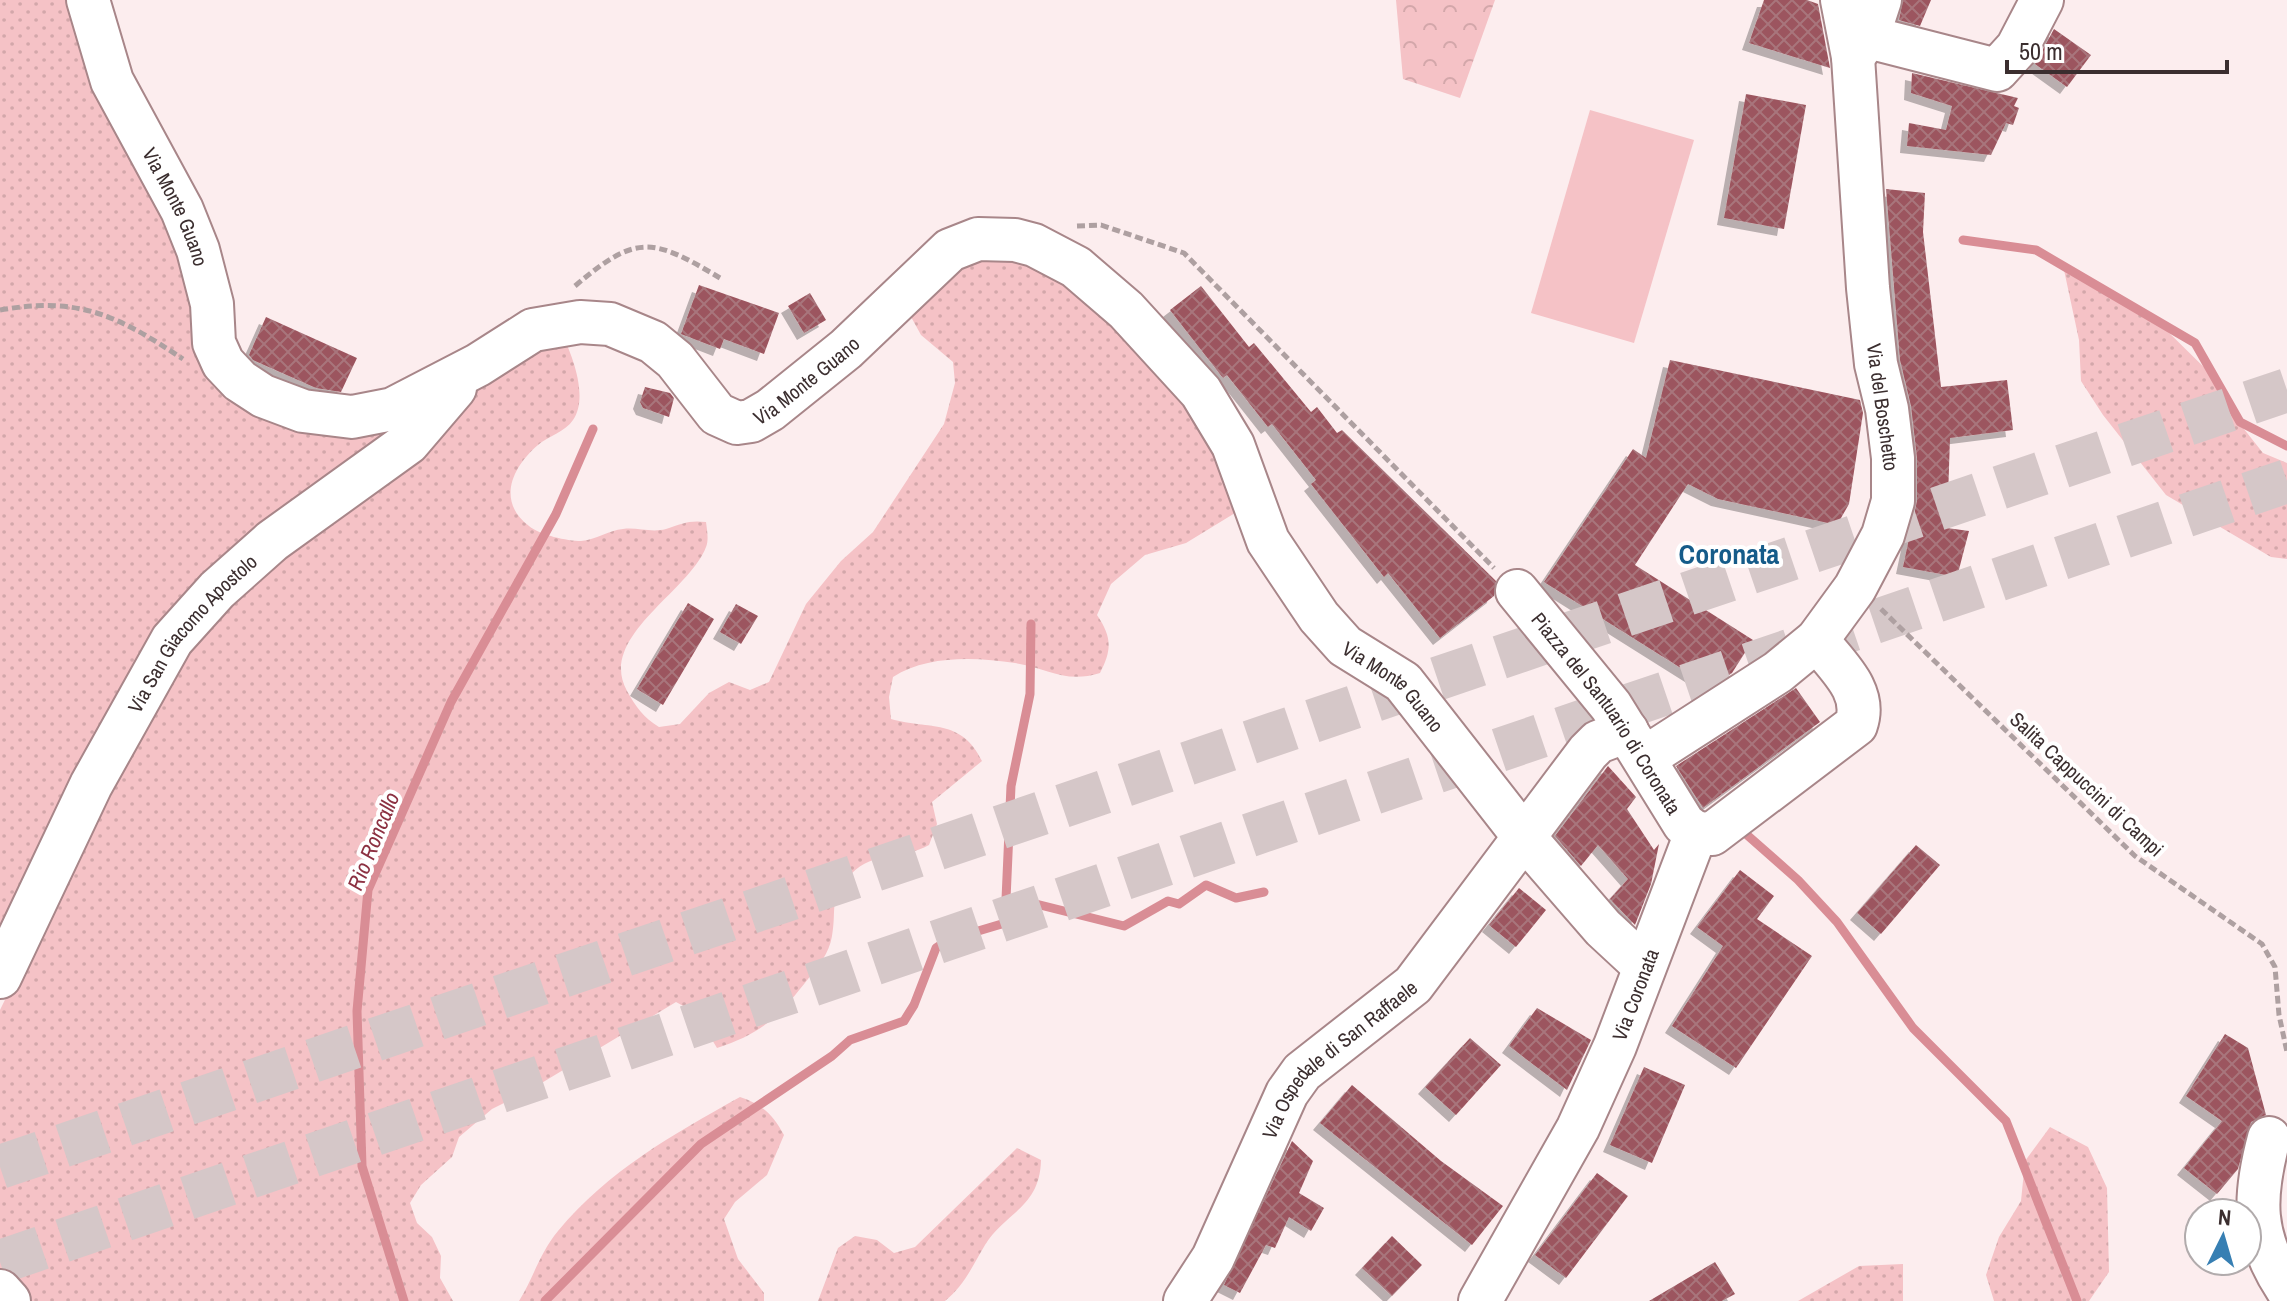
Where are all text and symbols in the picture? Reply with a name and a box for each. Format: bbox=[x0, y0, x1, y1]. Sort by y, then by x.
scale bar bbox=[2007, 24, 2227, 74]
text: 50 m bbox=[2019, 35, 2063, 67]
street label: Via Monte Guano bbox=[137, 143, 215, 269]
street label: Via Monte Guano bbox=[748, 330, 865, 430]
street label: Via del Boschetto bbox=[1861, 342, 1905, 472]
district label: Coronata bbox=[1679, 535, 1780, 573]
street label: Via San Giacomo Apostolo bbox=[121, 548, 262, 717]
street label: Piazza del Santuario di Coronata bbox=[1526, 606, 1688, 819]
street label: Via Monte Guano bbox=[1338, 634, 1450, 737]
street label: Salita Cappuccini di Campi bbox=[2004, 706, 2170, 862]
water label: Rio Roncallo bbox=[340, 788, 406, 894]
street label: Via Coronata bbox=[1605, 945, 1664, 1044]
street label: Via Ospedale di San Raffaele bbox=[1255, 974, 1422, 1143]
north arrow bbox=[2183, 1197, 2263, 1277]
text: N bbox=[2217, 1202, 2233, 1233]

